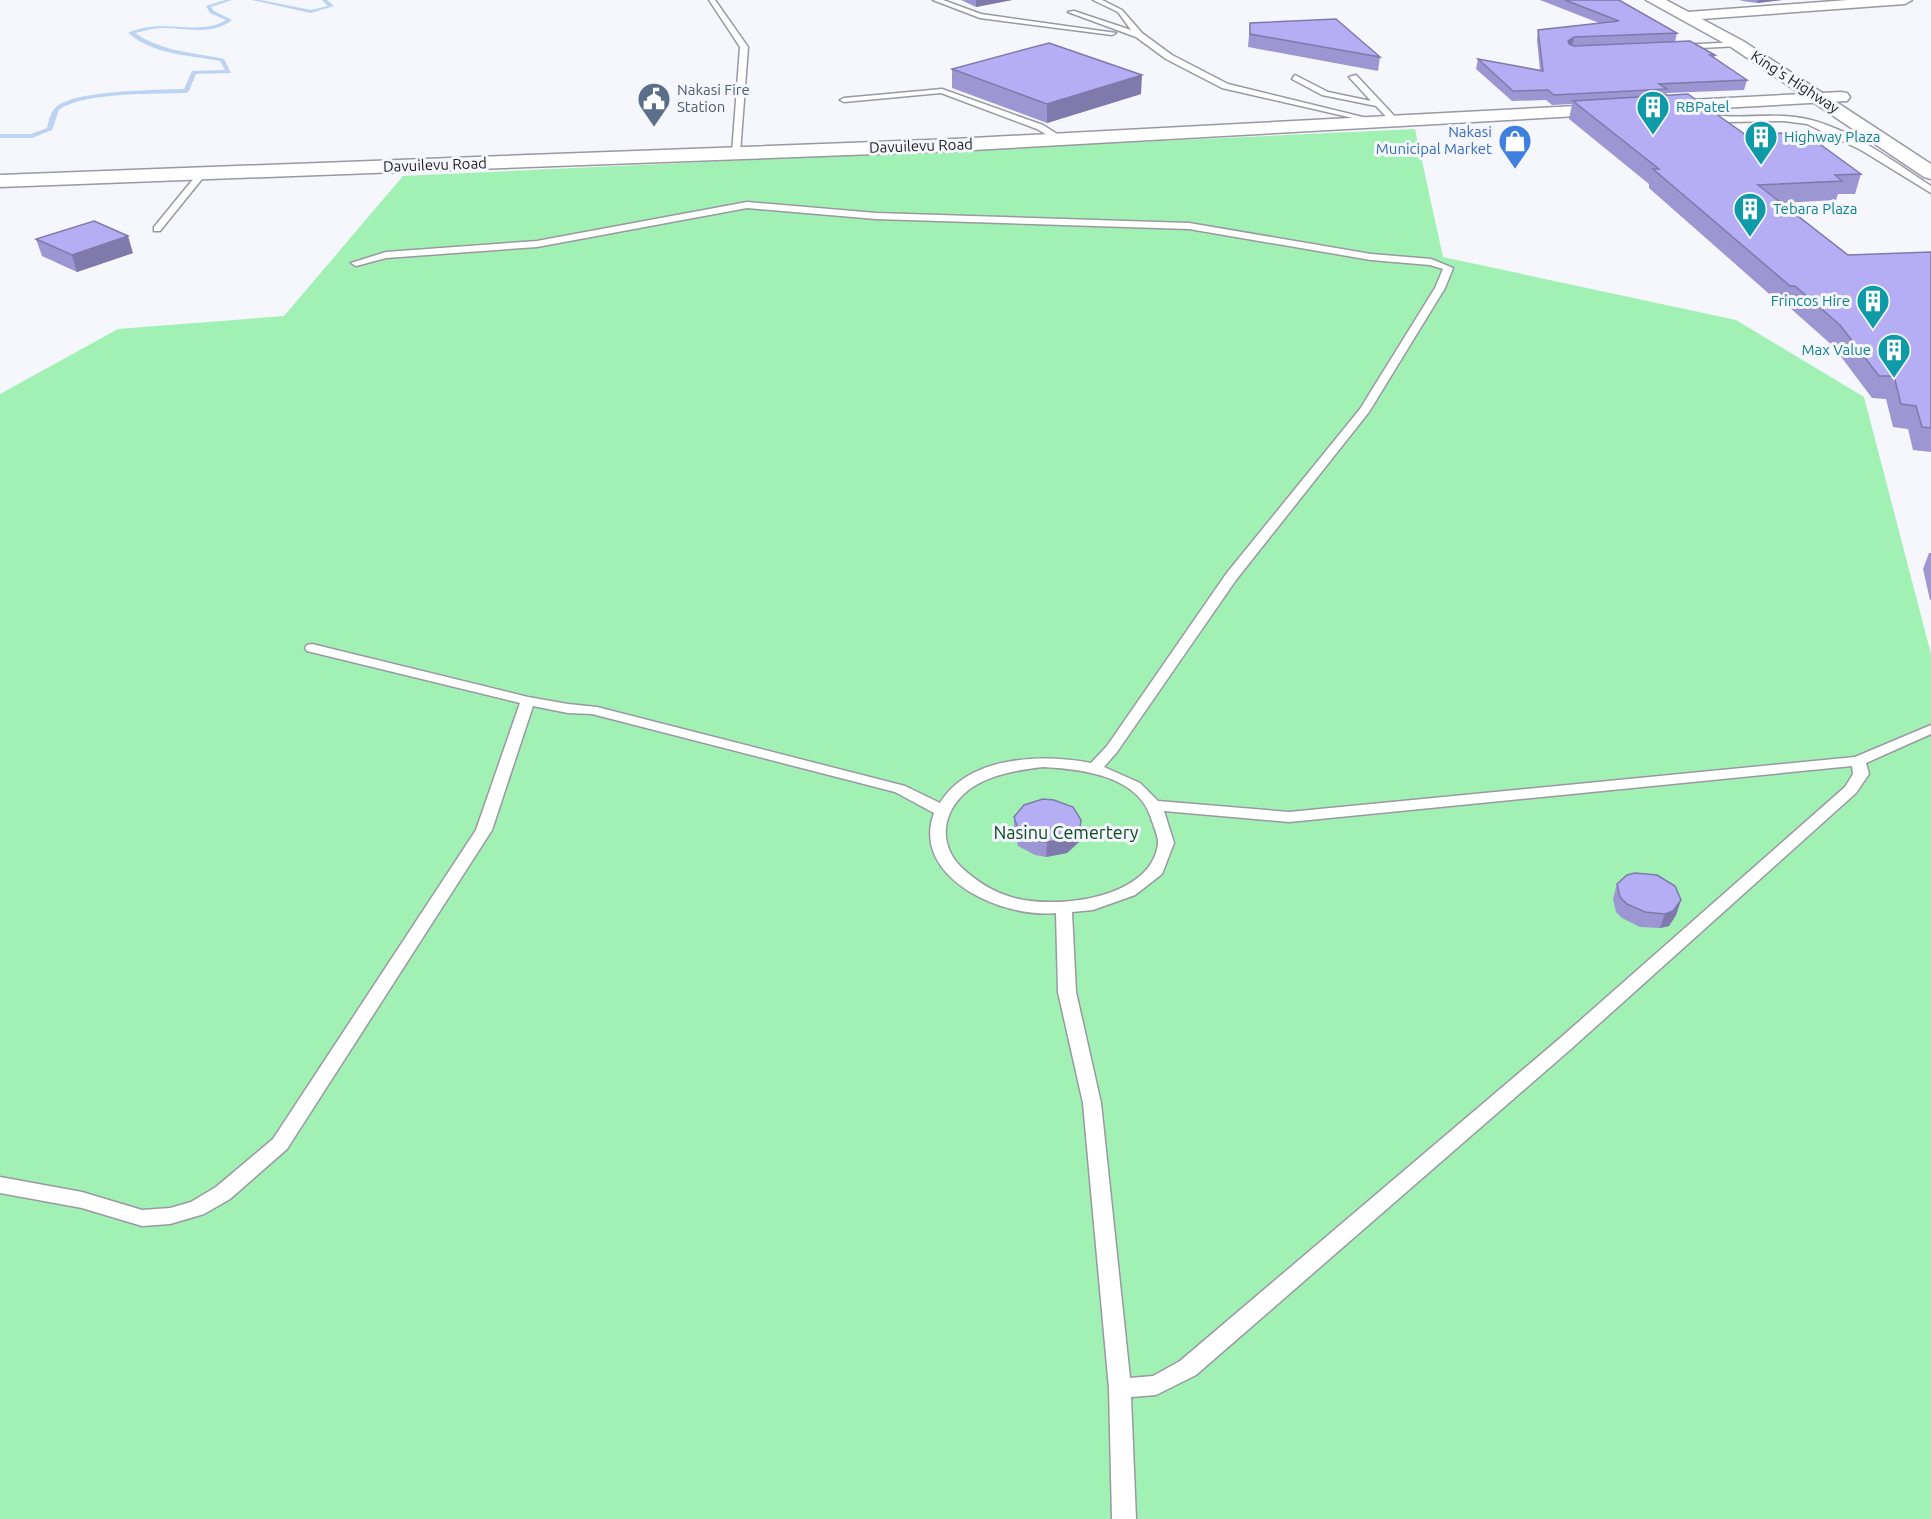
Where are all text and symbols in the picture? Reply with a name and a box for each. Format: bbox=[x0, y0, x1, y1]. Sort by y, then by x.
street label: King's Highway bbox=[1748, 47, 1843, 116]
public building icon: Nakasi Fire Station bbox=[636, 81, 672, 128]
place label: Nakasi Fire Station bbox=[677, 81, 750, 115]
building icon: RBPatel bbox=[1635, 89, 1671, 136]
place label: RBPatel bbox=[1676, 98, 1730, 115]
building icon: Highway Plaza bbox=[1743, 119, 1779, 166]
place label: Nakasi Municipal Market bbox=[1376, 123, 1492, 157]
shop icon: Nakasi Municipal Market bbox=[1497, 123, 1533, 170]
place label: Highway Plaza bbox=[1784, 128, 1880, 145]
street label: Davuilevu Road bbox=[869, 135, 973, 156]
street label: Davuilevu Road bbox=[383, 154, 487, 175]
building icon: Tebara Plaza bbox=[1732, 191, 1768, 238]
place label: Tebara Plaza bbox=[1773, 200, 1857, 217]
building icon: Frincos Hire bbox=[1855, 283, 1891, 330]
place label: Frincos Hire bbox=[1771, 292, 1850, 309]
building icon: Max Value bbox=[1876, 332, 1912, 379]
place label: Max Value bbox=[1801, 341, 1871, 358]
park label: Nasinu Cemertery bbox=[993, 822, 1139, 842]

